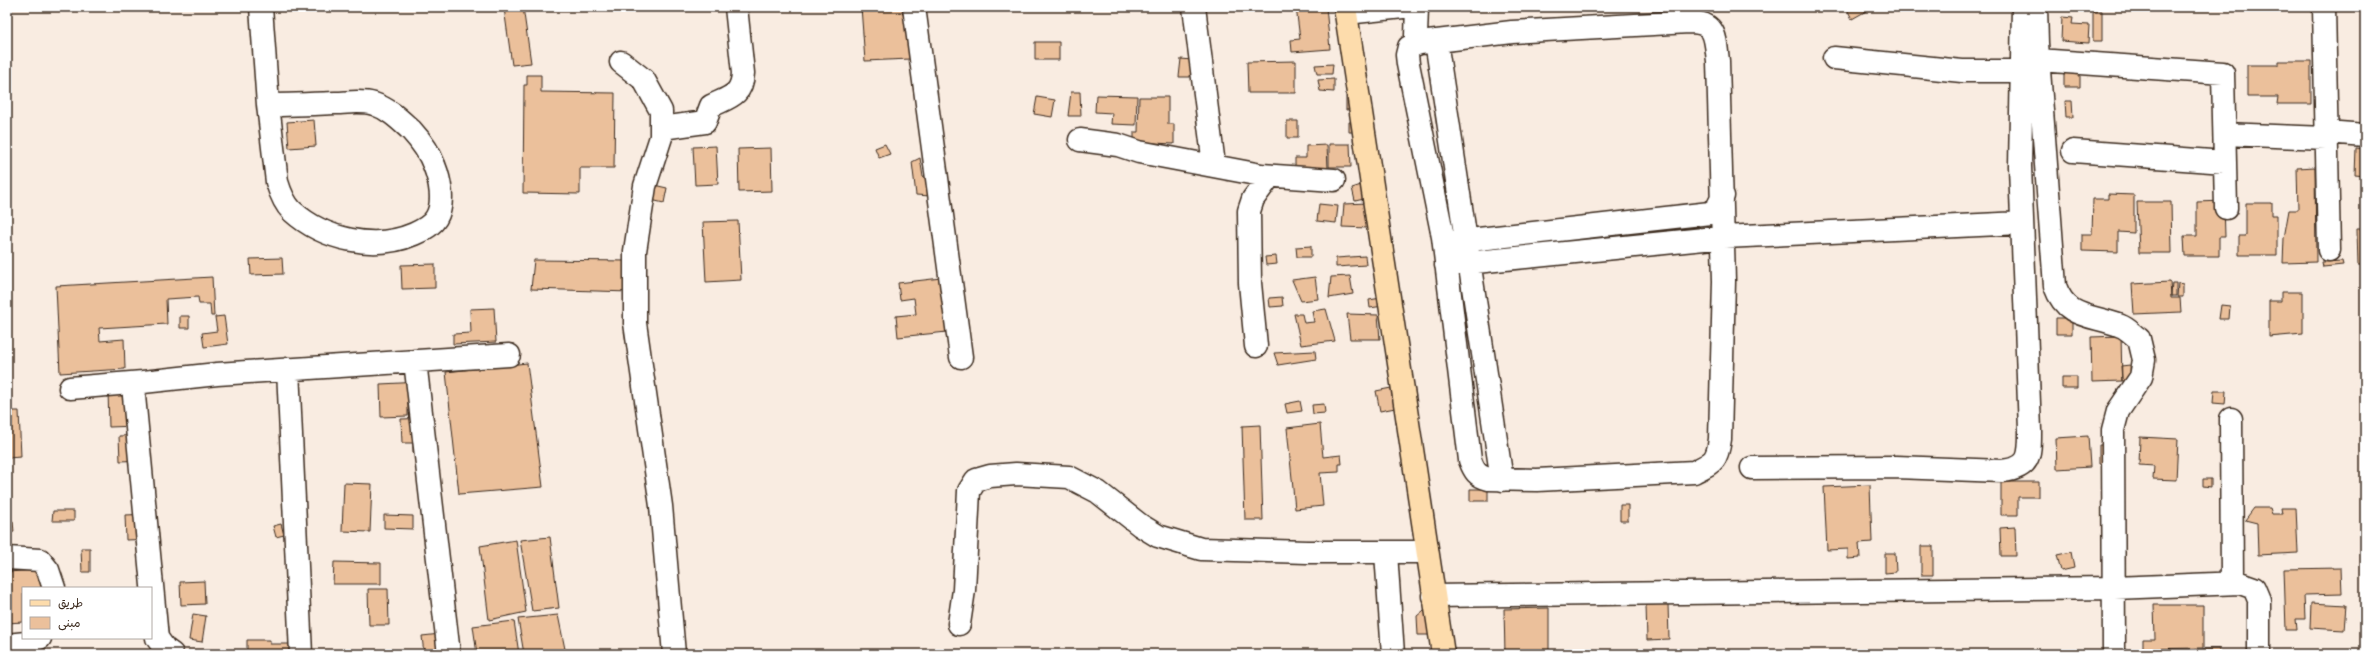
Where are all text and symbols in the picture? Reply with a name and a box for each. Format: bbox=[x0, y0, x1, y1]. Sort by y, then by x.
legend bbox=[22, 587, 152, 639]
text: طريق bbox=[58, 595, 83, 613]
text: مبنى bbox=[58, 615, 81, 633]

